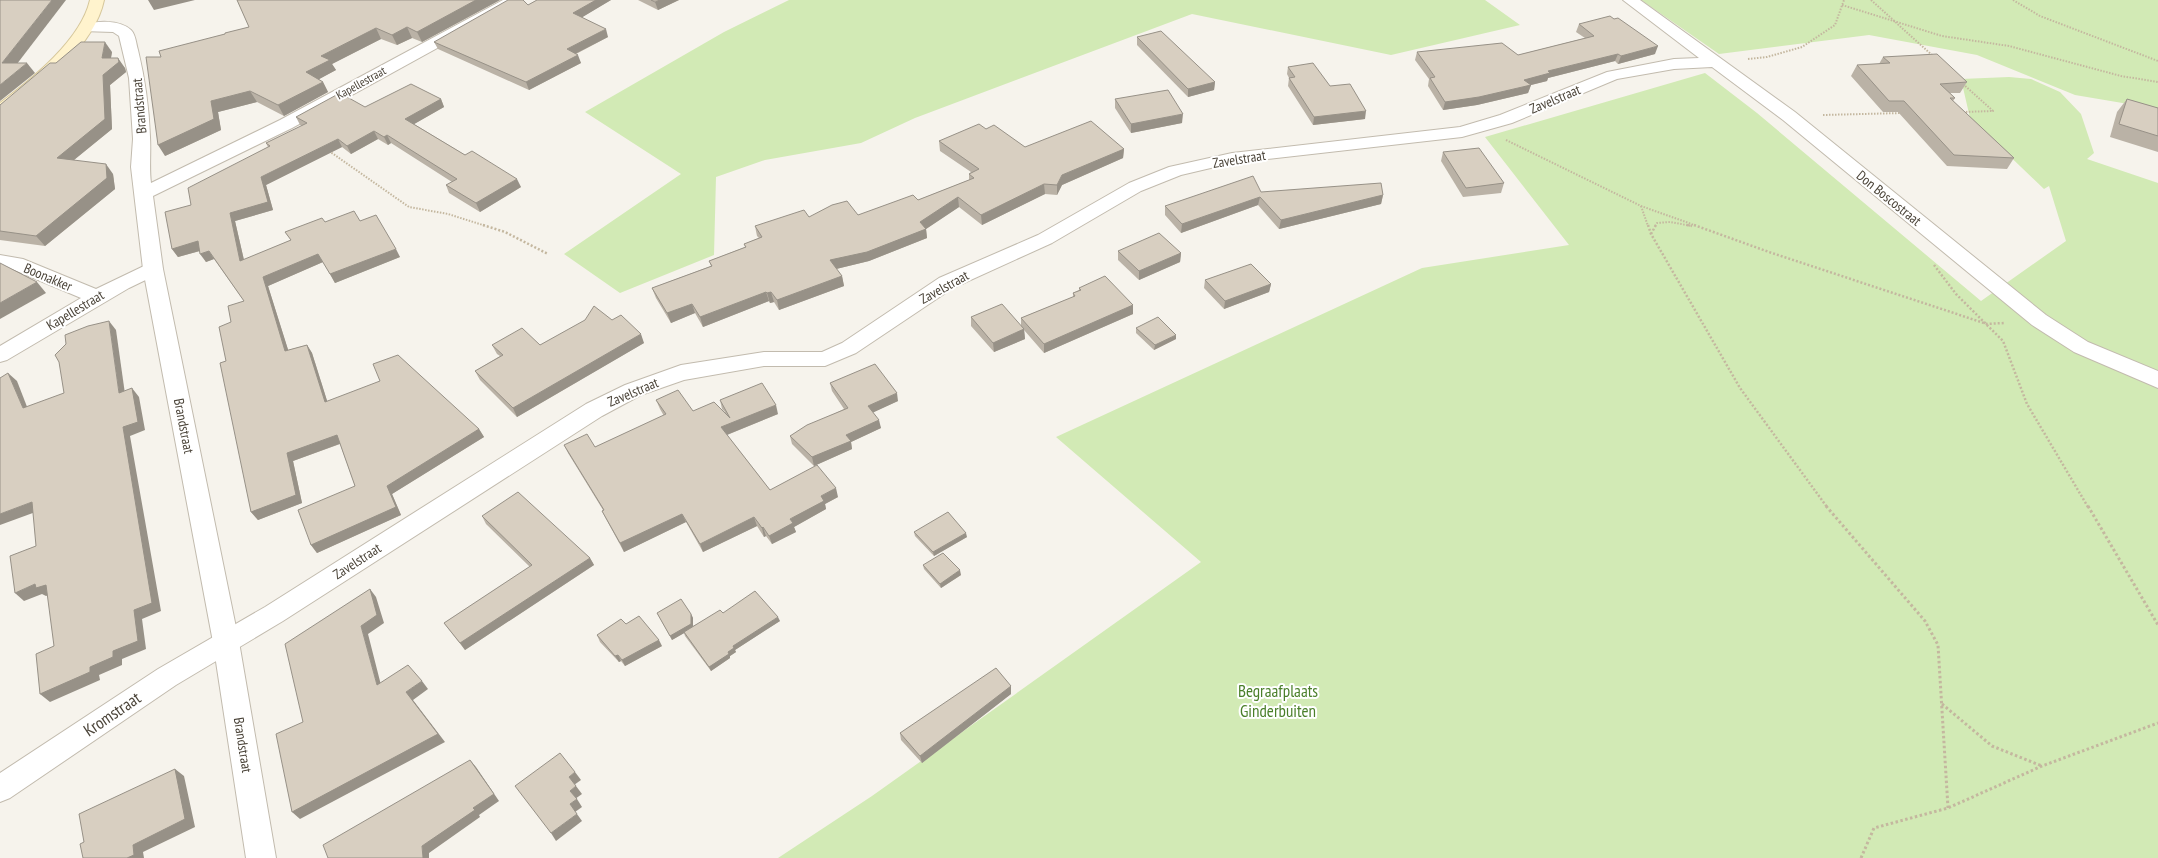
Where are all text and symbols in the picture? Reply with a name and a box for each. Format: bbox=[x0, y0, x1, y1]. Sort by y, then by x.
street label: Kapellestraat bbox=[333, 62, 389, 102]
street label: Brandstraat bbox=[128, 77, 150, 135]
street label: Zavelstraat bbox=[1527, 80, 1583, 118]
street label: Zavelstraat bbox=[1211, 146, 1267, 172]
street label: Don Boscostraat bbox=[1853, 166, 1925, 230]
street label: Boonakker bbox=[21, 259, 75, 295]
street label: Zavelstraat bbox=[916, 266, 972, 308]
street label: Kapellestraat bbox=[43, 286, 107, 334]
street label: Zavelstraat bbox=[605, 373, 661, 411]
street label: Brandstraat bbox=[170, 397, 198, 455]
street label: Zavelstraat bbox=[330, 539, 384, 583]
park label: Begraafplaats Ginderbuiten bbox=[1238, 680, 1318, 722]
street label: Kromstraat bbox=[79, 687, 145, 741]
street label: Brandstraat bbox=[230, 716, 256, 774]

